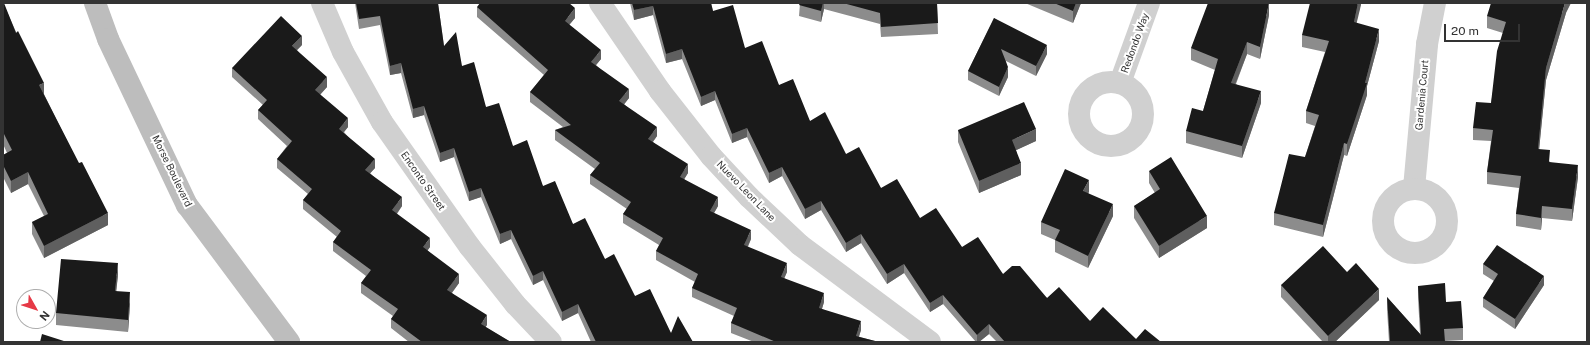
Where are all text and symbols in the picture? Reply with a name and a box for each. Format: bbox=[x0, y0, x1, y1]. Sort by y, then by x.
street label: Redondo Way bbox=[1119, 11, 1151, 75]
scale bar bbox=[1446, 16, 1522, 42]
text: 20 m bbox=[1451, 24, 1479, 38]
street label: Gardenia Court bbox=[1413, 59, 1431, 131]
street label: Morse Boulevard bbox=[149, 133, 195, 209]
street label: Enconto Street bbox=[398, 149, 448, 213]
street label: Nuevo Leon Lane bbox=[714, 158, 778, 224]
north arrow bbox=[16, 289, 56, 329]
text: N bbox=[37, 309, 52, 323]

